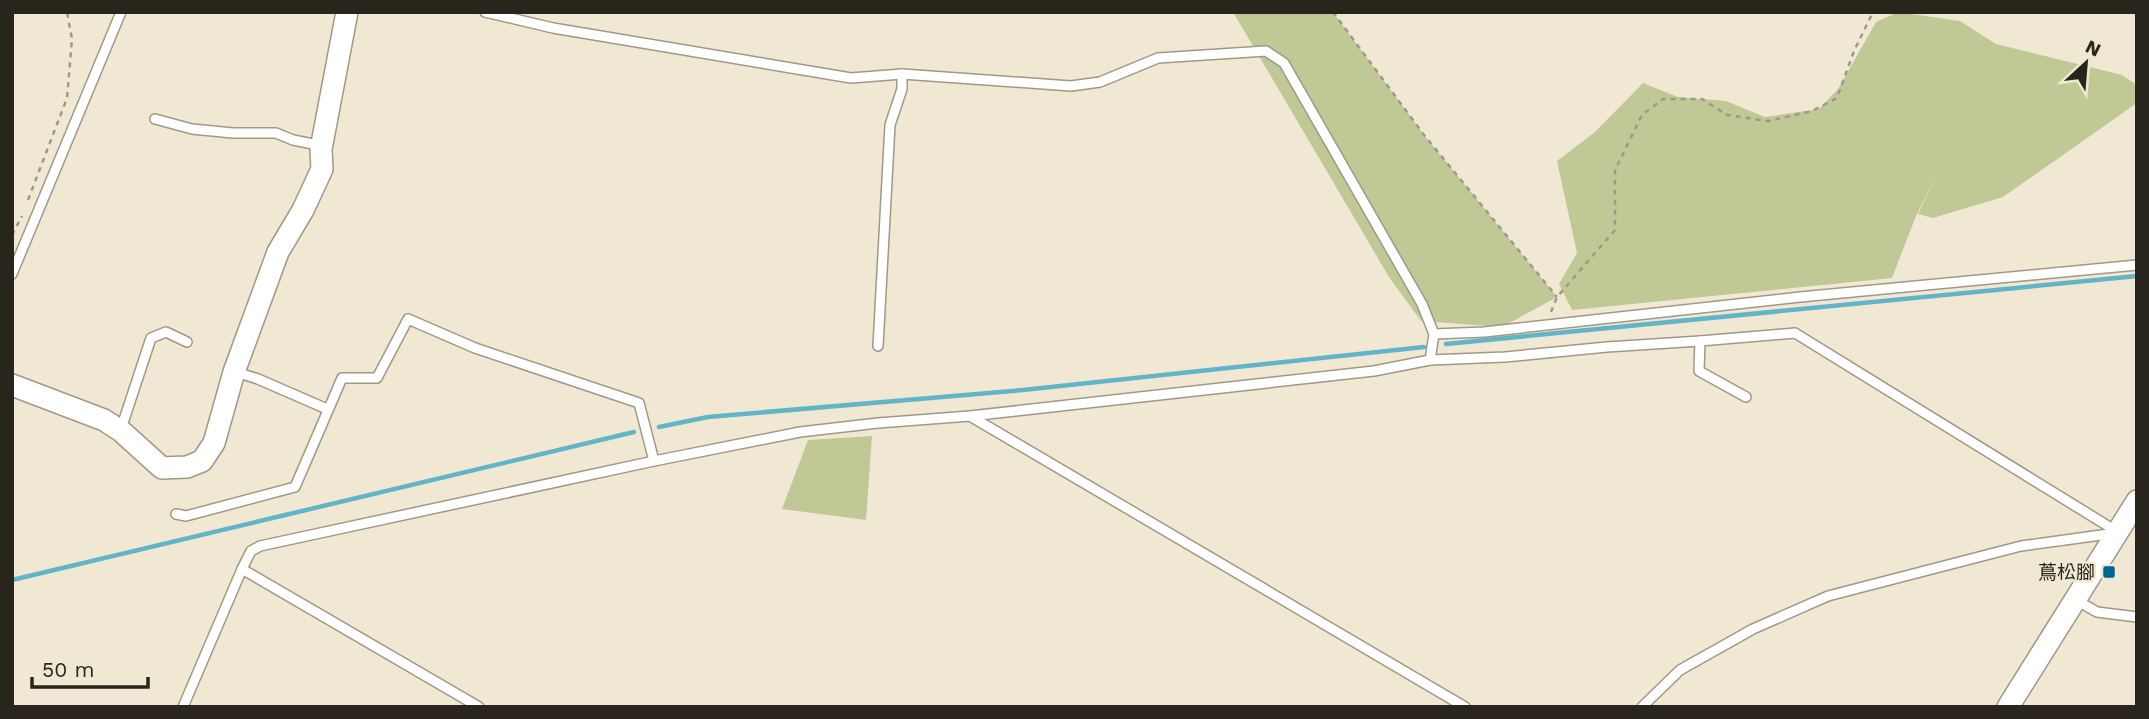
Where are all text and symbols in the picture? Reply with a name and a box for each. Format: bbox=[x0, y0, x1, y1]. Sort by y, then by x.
north arrow bbox=[2051, 28, 2121, 98]
text: N bbox=[2082, 35, 2105, 62]
place label: 蔦松腳 bbox=[2038, 561, 2095, 584]
marker: 蔦松腳 bbox=[2101, 564, 2117, 580]
scale bar bbox=[32, 646, 147, 690]
text: 50 m bbox=[42, 657, 94, 682]

